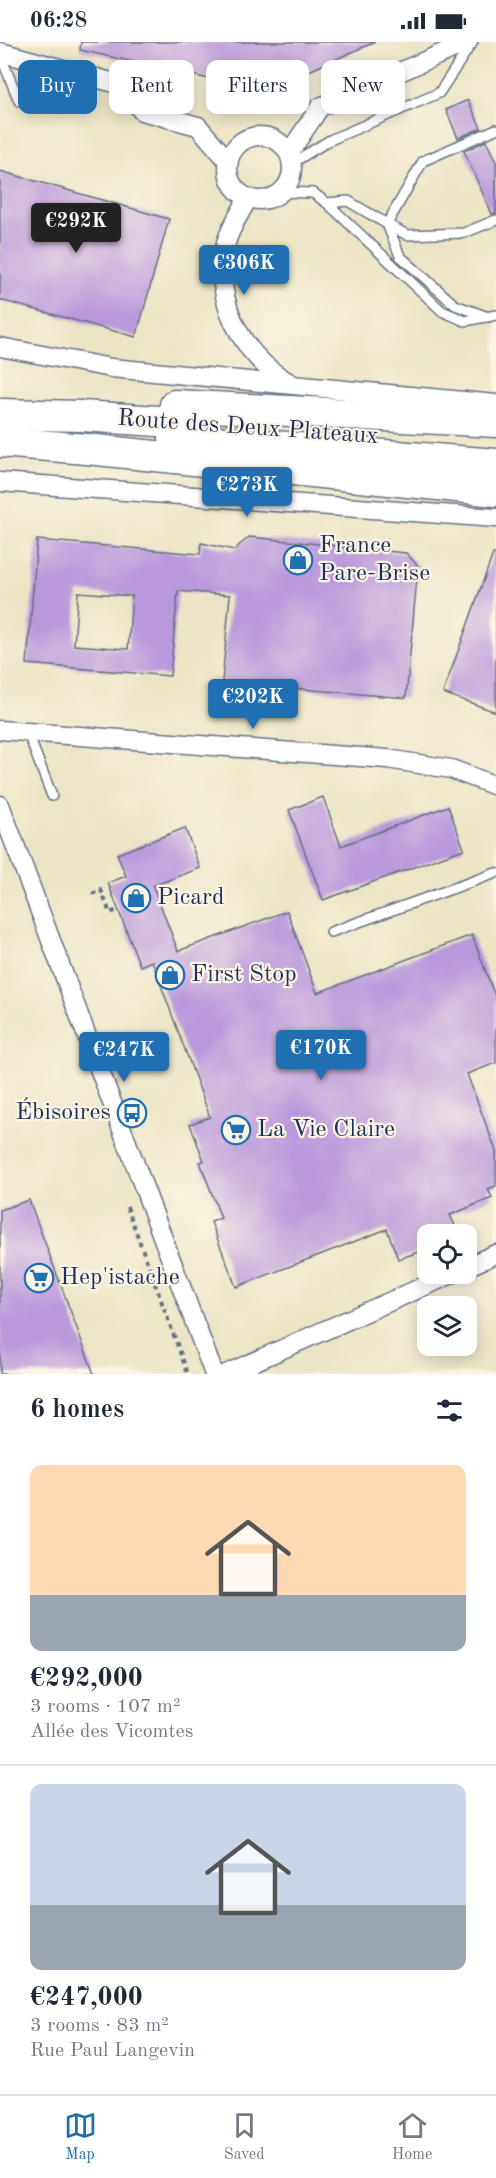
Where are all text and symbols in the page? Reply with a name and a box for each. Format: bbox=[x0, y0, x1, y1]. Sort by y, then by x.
text: 06:28 bbox=[30, 10, 87, 32]
chip: Buy bbox=[18, 60, 97, 114]
chip: Rent bbox=[109, 60, 194, 114]
chip: Filters bbox=[206, 60, 309, 114]
chip: New bbox=[321, 60, 405, 114]
pin: €292K bbox=[34, 203, 118, 254]
text: €292K bbox=[45, 212, 107, 232]
pin: €306K bbox=[202, 245, 286, 296]
text: €306K bbox=[213, 254, 275, 274]
street label: Route des Deux Plateaux bbox=[117, 407, 379, 449]
pin: €273K bbox=[205, 467, 289, 518]
text: €273K bbox=[216, 476, 278, 496]
place label: France Pare-Brise bbox=[319, 534, 430, 586]
shop icon: France Pare-Brise bbox=[282, 544, 314, 576]
pin: €202K bbox=[211, 679, 295, 730]
text: €202K bbox=[222, 688, 284, 708]
shop icon: Picard bbox=[120, 882, 152, 914]
place label: Picard bbox=[157, 886, 225, 910]
shop icon: First Stop bbox=[154, 959, 186, 991]
place label: First Stop bbox=[191, 963, 297, 987]
pin: €170K bbox=[279, 1030, 363, 1081]
pin: €247K bbox=[82, 1032, 166, 1083]
text: €170K bbox=[290, 1039, 352, 1059]
text: €247K bbox=[93, 1041, 155, 1061]
place label: Ébisoires bbox=[16, 1097, 111, 1125]
bus stop icon: Ébisoires bbox=[116, 1097, 148, 1129]
supermarket icon: La Vie Claire bbox=[220, 1114, 252, 1146]
place label: La Vie Claire bbox=[257, 1118, 395, 1142]
map controls bbox=[417, 1224, 477, 1356]
button: locate bbox=[417, 1224, 477, 1284]
supermarket icon: Hep'istache bbox=[23, 1262, 55, 1294]
place label: Hep'istache bbox=[60, 1266, 180, 1290]
button: layers bbox=[417, 1296, 477, 1356]
icon: filters bbox=[433, 1394, 466, 1427]
text: 6 homes bbox=[30, 1397, 124, 1423]
icon: home bbox=[194, 1504, 302, 1612]
text: €292,000 bbox=[30, 1666, 143, 1692]
text: 3 rooms · 107 m² bbox=[30, 1697, 180, 1717]
text: Allée des Vicomtes bbox=[30, 1722, 193, 1742]
icon: home bbox=[194, 1823, 302, 1931]
text: €247,000 bbox=[30, 1985, 143, 2011]
text: 3 rooms · 83 m² bbox=[30, 2016, 169, 2036]
text: Rue Paul Langevin bbox=[30, 2041, 195, 2061]
tab: Map bbox=[64, 2109, 97, 2165]
tab: Saved bbox=[224, 2109, 265, 2165]
tab: Home bbox=[392, 2109, 432, 2165]

